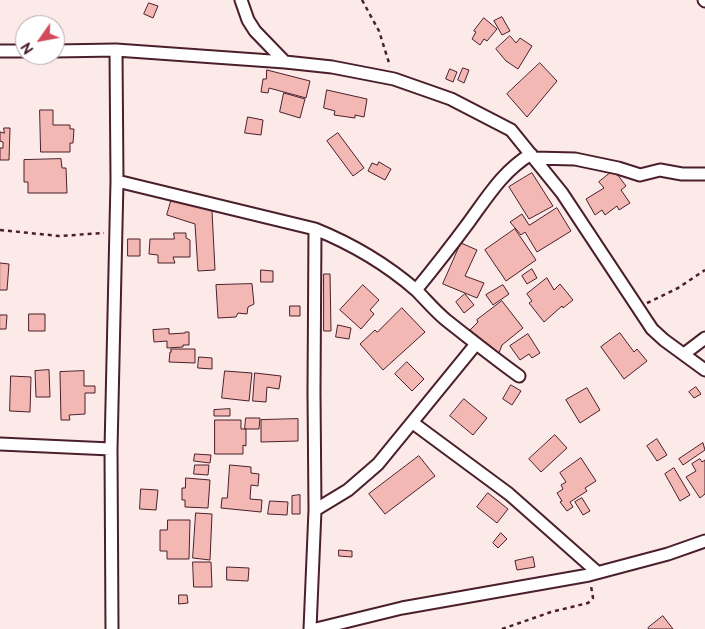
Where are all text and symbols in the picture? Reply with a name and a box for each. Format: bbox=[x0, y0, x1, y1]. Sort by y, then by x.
north arrow bbox=[15, 15, 65, 65]
text: N bbox=[18, 39, 38, 57]

